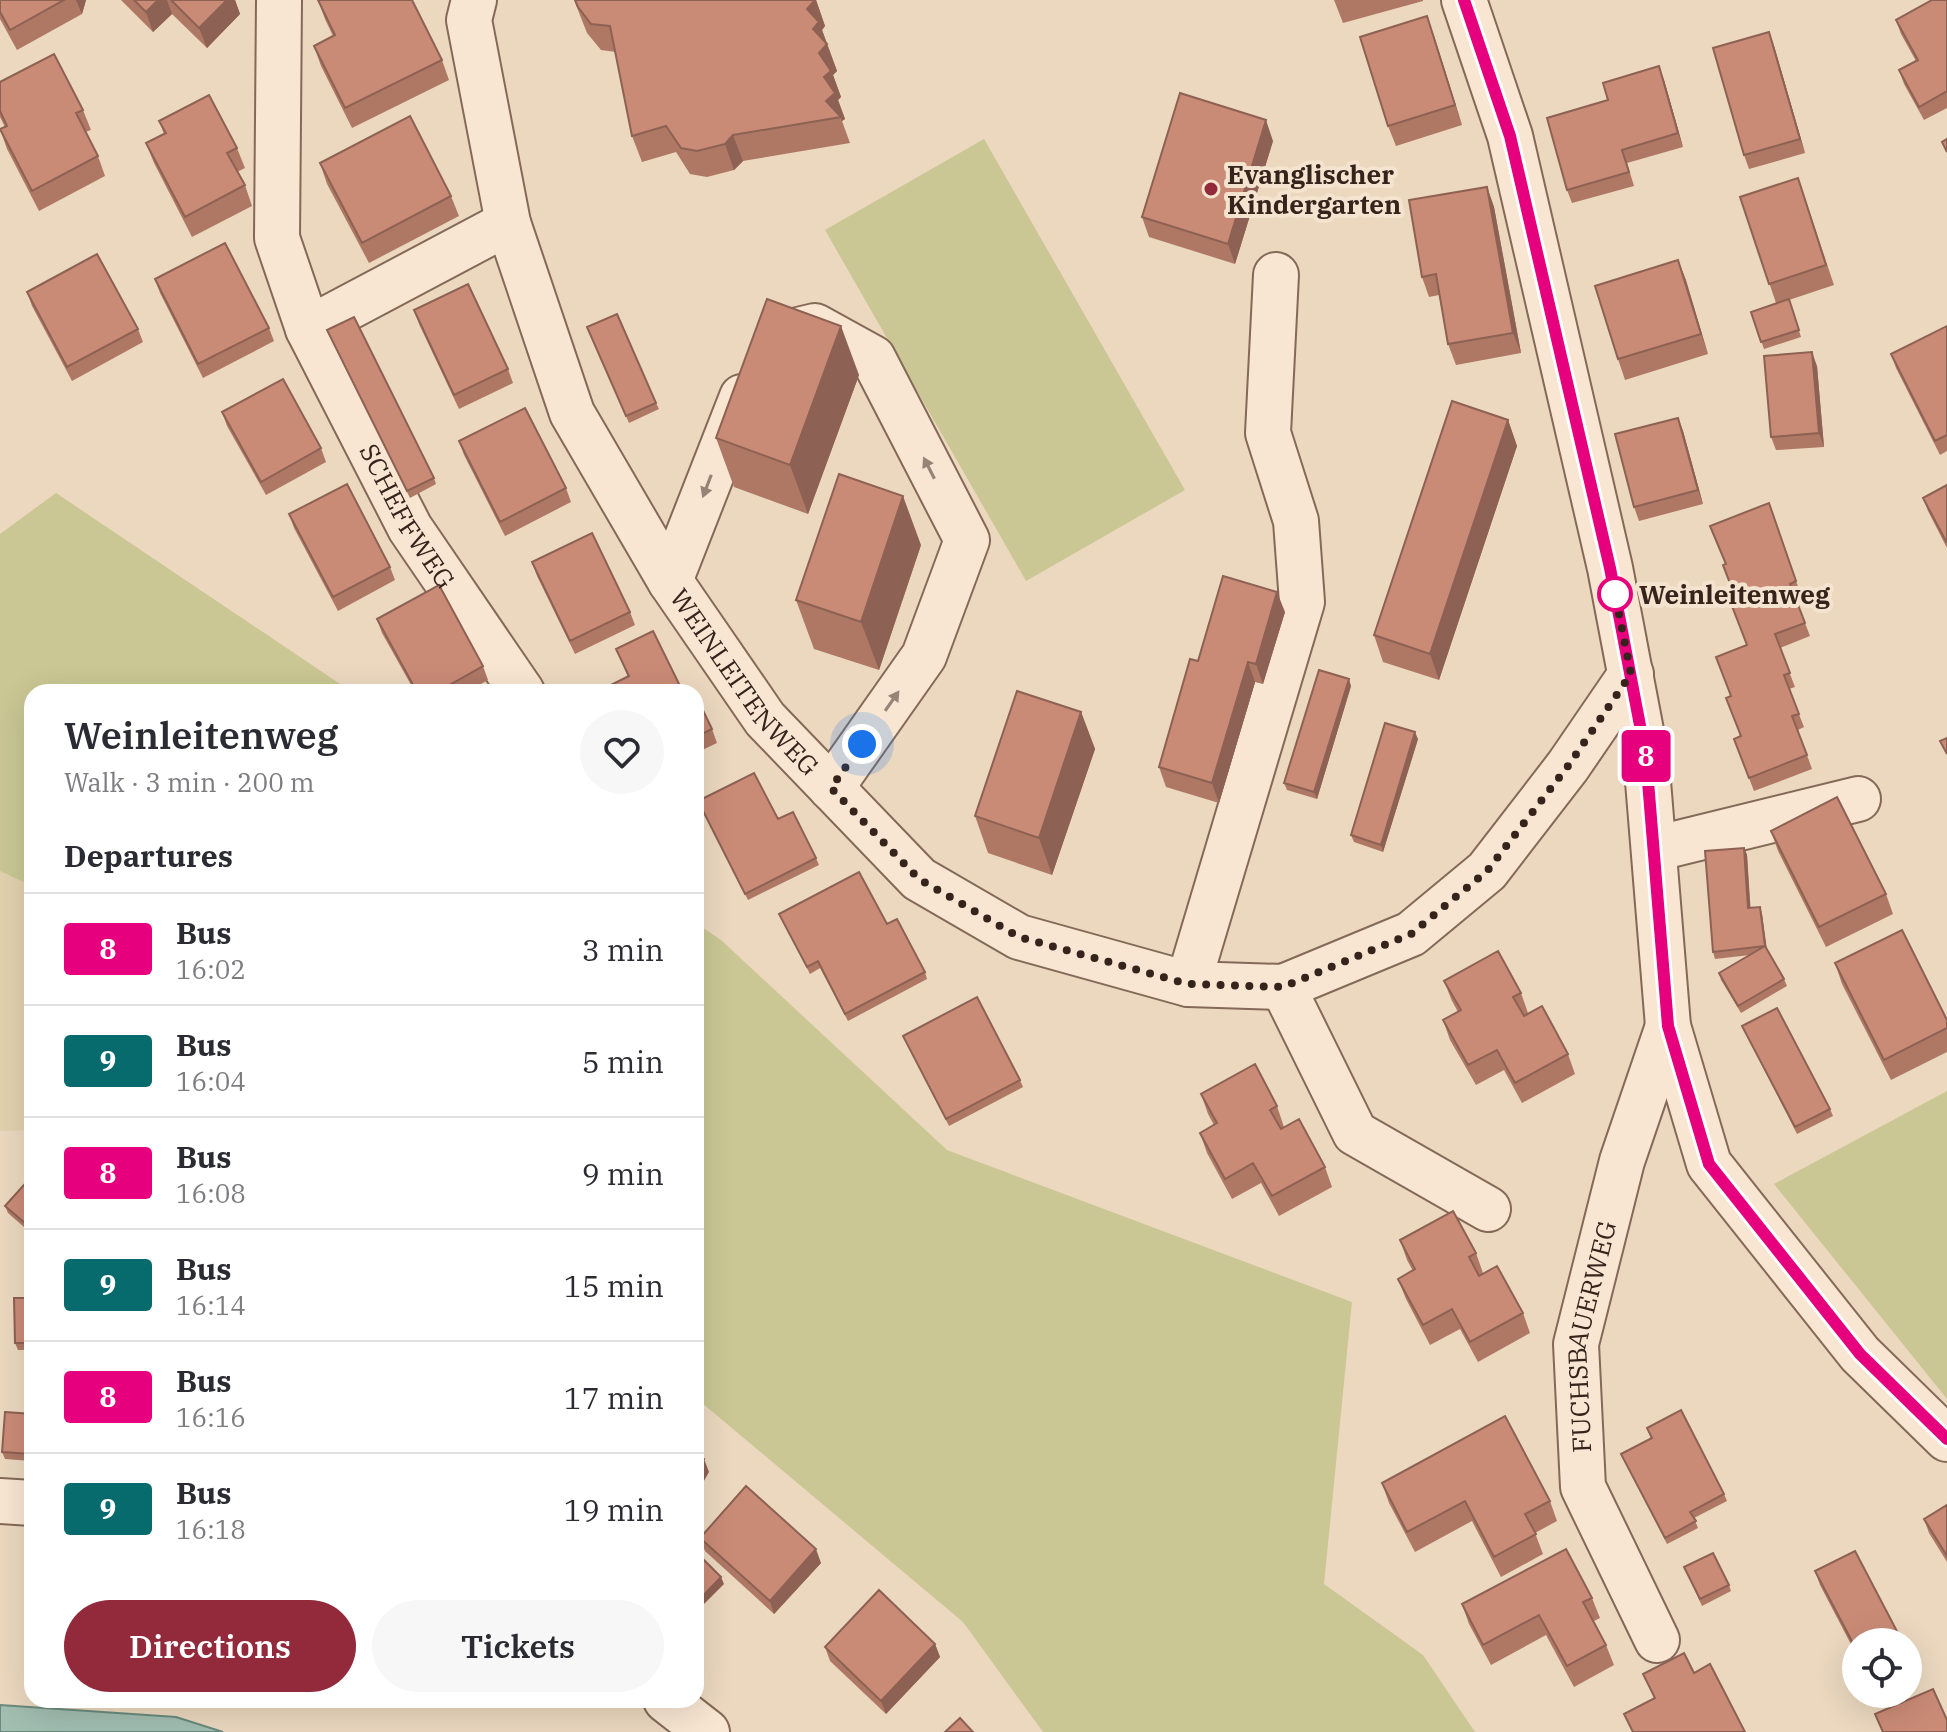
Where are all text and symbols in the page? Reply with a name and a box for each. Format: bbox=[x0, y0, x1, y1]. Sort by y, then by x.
place label: Evanglischer Kindergarten bbox=[1227, 157, 1401, 221]
marker: Evanglischer Kindergarten bbox=[1202, 180, 1220, 198]
street label: SCHEFFWEG bbox=[352, 437, 463, 595]
one-way arrow bbox=[923, 456, 936, 479]
one-way arrow bbox=[700, 474, 713, 498]
marker: Weinleitenweg bbox=[1598, 577, 1632, 611]
place label: Weinleitenweg bbox=[1639, 577, 1830, 611]
street label: WEINLEITENWEG bbox=[663, 582, 827, 782]
one-way arrow bbox=[884, 691, 899, 712]
text: Weinleitenweg bbox=[64, 710, 338, 759]
button: heart bbox=[580, 710, 664, 794]
your location bbox=[842, 724, 882, 764]
line badge: 8 bbox=[1620, 730, 1672, 782]
text: 8 bbox=[1638, 737, 1654, 774]
text: Walk · 3 min · 200 m bbox=[64, 765, 315, 799]
text: Departures bbox=[64, 836, 233, 875]
text: Bus bbox=[176, 913, 231, 952]
text: 8 bbox=[100, 930, 116, 967]
text: 3 min bbox=[582, 930, 664, 969]
text: 16:02 bbox=[176, 952, 246, 986]
text: Bus bbox=[176, 1025, 231, 1064]
text: 9 bbox=[100, 1042, 116, 1079]
text: 5 min bbox=[582, 1042, 664, 1081]
text: 16:04 bbox=[176, 1064, 246, 1098]
text: Bus bbox=[176, 1137, 231, 1176]
text: 8 bbox=[100, 1154, 116, 1191]
text: 9 min bbox=[582, 1154, 664, 1193]
text: 16:08 bbox=[176, 1176, 246, 1210]
street label: FUCHSBAUERWEG bbox=[1559, 1217, 1623, 1454]
text: Bus bbox=[176, 1249, 231, 1288]
text: 9 bbox=[100, 1266, 116, 1303]
text: 15 min bbox=[564, 1266, 664, 1305]
text: 16:14 bbox=[176, 1288, 246, 1322]
text: Bus bbox=[176, 1361, 231, 1400]
text: 8 bbox=[100, 1378, 116, 1415]
text: 17 min bbox=[564, 1378, 664, 1417]
text: 16:16 bbox=[176, 1400, 246, 1434]
text: Bus bbox=[176, 1473, 231, 1512]
text: 9 bbox=[100, 1490, 116, 1527]
text: 19 min bbox=[564, 1490, 664, 1529]
text: 16:18 bbox=[176, 1512, 246, 1546]
button: Directions bbox=[64, 1600, 356, 1692]
button: Tickets bbox=[372, 1600, 664, 1692]
map controls bbox=[1842, 1628, 1922, 1708]
button: locate bbox=[1842, 1628, 1922, 1708]

